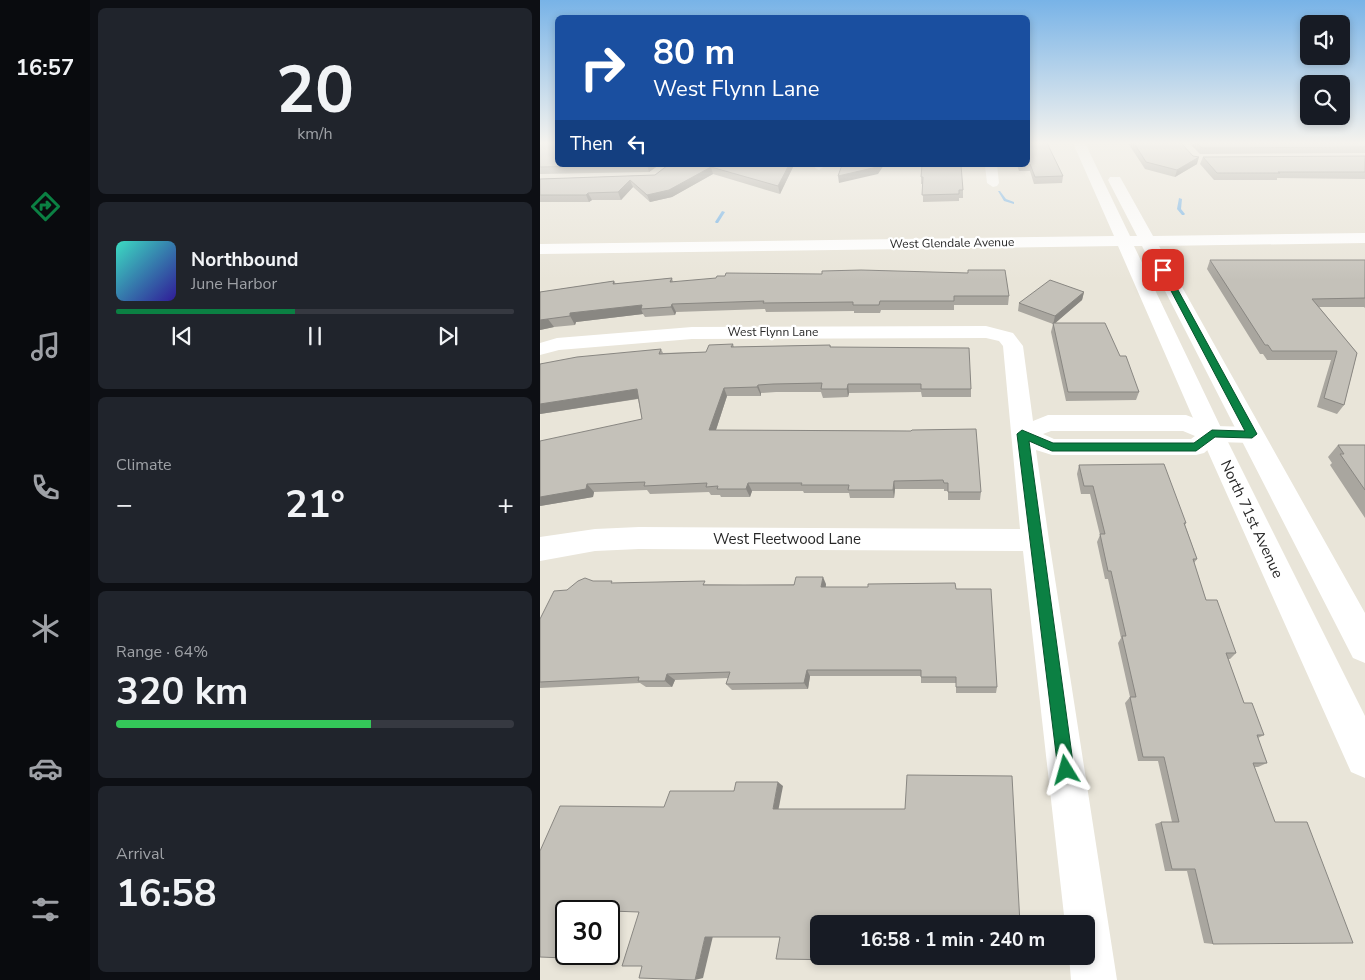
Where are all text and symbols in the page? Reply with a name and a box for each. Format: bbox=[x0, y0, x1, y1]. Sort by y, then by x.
map controls bbox=[1300, 15, 1350, 125]
button: sound bbox=[1300, 15, 1350, 65]
text: 80 m bbox=[653, 29, 735, 76]
icon: right bbox=[570, 35, 635, 100]
text: 20 bbox=[276, 46, 354, 135]
text: 16:57 bbox=[16, 53, 74, 83]
text: West Flynn Lane bbox=[653, 74, 820, 104]
button: search bbox=[1300, 75, 1350, 125]
text: km/h bbox=[297, 123, 333, 145]
icon: left bbox=[623, 130, 651, 158]
text: Then bbox=[570, 131, 613, 157]
icon: directions bbox=[28, 189, 63, 224]
street label: West Glendale Avenue bbox=[890, 234, 1014, 252]
text: Northbound bbox=[191, 247, 298, 273]
pin bbox=[1142, 249, 1184, 291]
icon: arrive bbox=[1149, 256, 1177, 284]
text: June Harbor bbox=[191, 273, 277, 295]
icon: previous bbox=[168, 322, 196, 350]
icon: pause bbox=[301, 322, 329, 350]
icon: next bbox=[434, 322, 462, 350]
street label: West Flynn Lane bbox=[728, 324, 818, 340]
icon: music bbox=[28, 329, 63, 364]
text: Climate bbox=[116, 454, 171, 476]
street label: North 71st Avenue bbox=[1216, 457, 1288, 581]
icon: phone bbox=[28, 470, 63, 505]
text: 21° bbox=[285, 479, 345, 530]
text: − bbox=[116, 486, 133, 524]
text: + bbox=[497, 486, 514, 524]
street label: West Fleetwood Lane bbox=[713, 529, 861, 549]
icon: climate bbox=[28, 611, 63, 646]
text: Range · 64% bbox=[116, 641, 208, 663]
text: 320 km bbox=[116, 666, 248, 717]
position arrow bbox=[1039, 743, 1091, 795]
icon: car bbox=[28, 751, 63, 786]
text: Arrival bbox=[116, 843, 164, 865]
text: 16:58 bbox=[116, 868, 217, 919]
icon: filters bbox=[28, 892, 63, 927]
speed limit sign: 30 bbox=[555, 900, 620, 965]
text: 16:58 · 1 min · 240 m bbox=[860, 927, 1045, 953]

